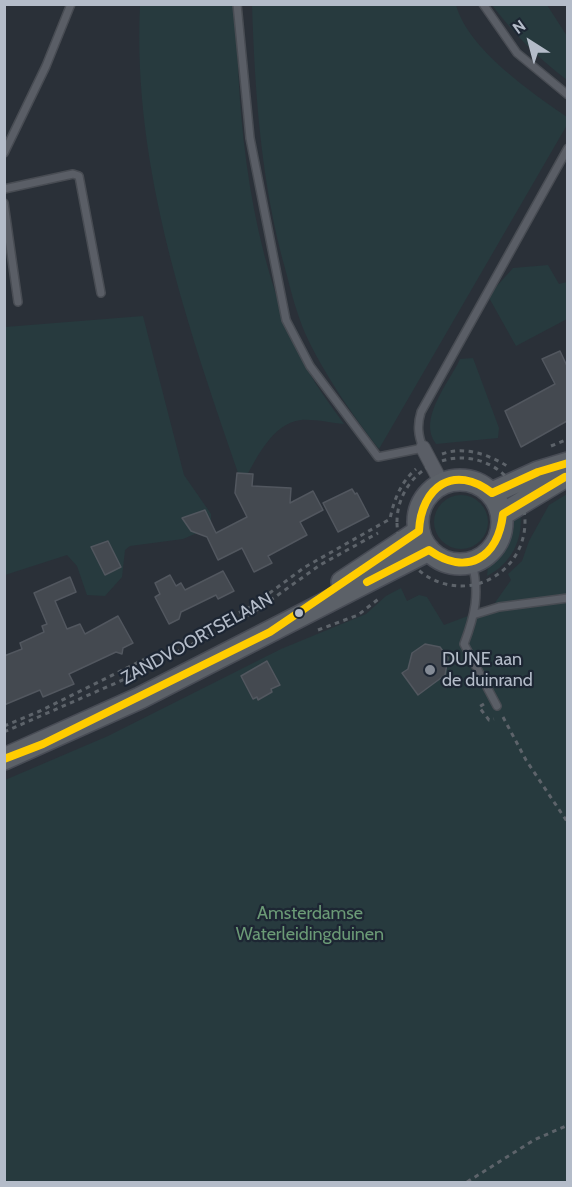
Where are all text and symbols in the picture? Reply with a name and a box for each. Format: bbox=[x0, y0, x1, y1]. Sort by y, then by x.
north arrow bbox=[500, 12, 560, 72]
text: N bbox=[509, 16, 529, 38]
street label: ZANDVOORTSELAAN bbox=[118, 588, 276, 690]
unlabelled marker bbox=[293, 607, 305, 619]
place label: DUNE aan de duinrand bbox=[442, 649, 533, 692]
marker: DUNE aan de duinrand bbox=[423, 663, 437, 677]
park label: Amsterdamse Waterleidingduinen bbox=[236, 903, 384, 946]

